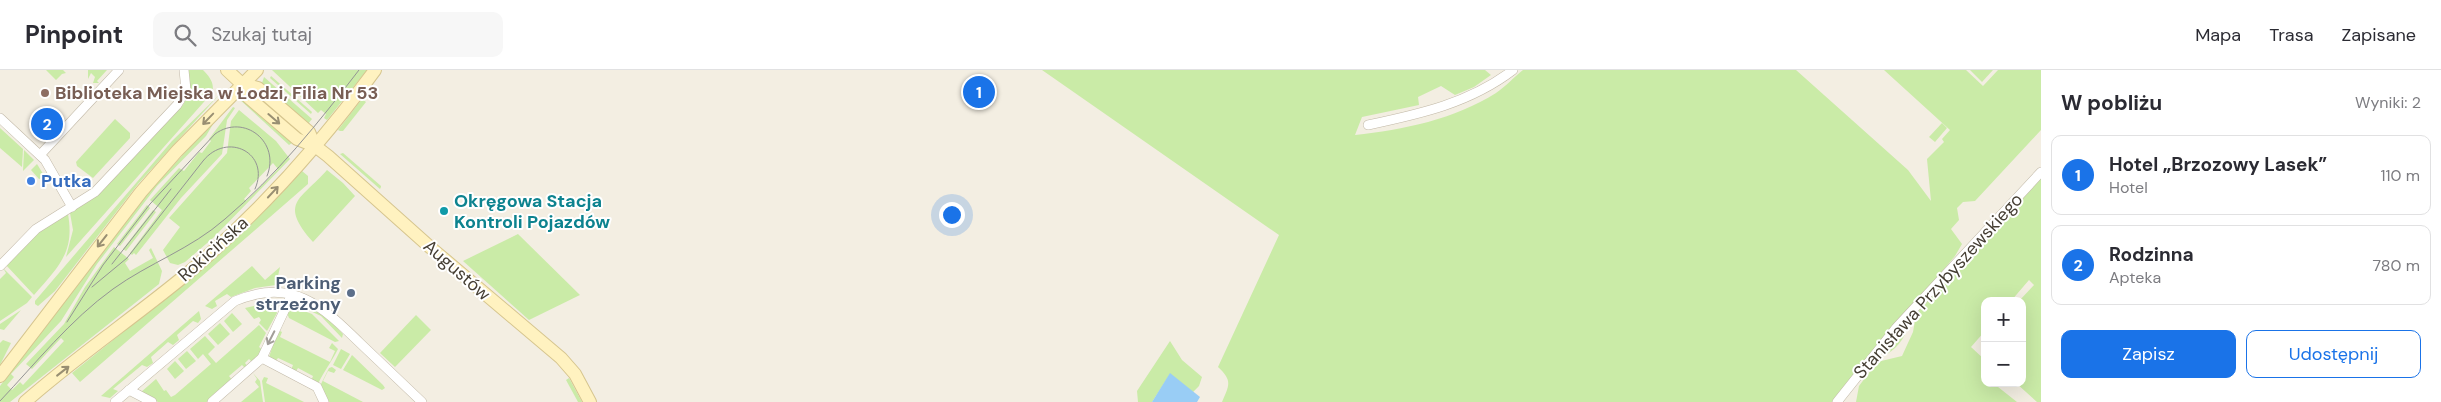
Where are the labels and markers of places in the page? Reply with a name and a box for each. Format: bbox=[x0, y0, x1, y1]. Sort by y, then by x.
pin: 1 bbox=[963, 73, 995, 111]
place label: Biblioteka Miejska w Łodzi, Filia Nr 53 bbox=[55, 81, 378, 105]
marker: Biblioteka Miejska w Łodzi, Filia Nr 53 bbox=[39, 87, 51, 99]
pin: 2 bbox=[31, 105, 63, 143]
place label: Putka bbox=[41, 169, 92, 193]
marker: Putka bbox=[25, 175, 37, 187]
place label: Okręgowa Stacja Kontroli Pojazdów bbox=[454, 189, 610, 234]
marker: Okręgowa Stacja Kontroli Pojazdów bbox=[438, 205, 450, 217]
place label: Parking strzeżony bbox=[255, 271, 341, 316]
marker: Parking strzeżony bbox=[345, 287, 357, 299]

